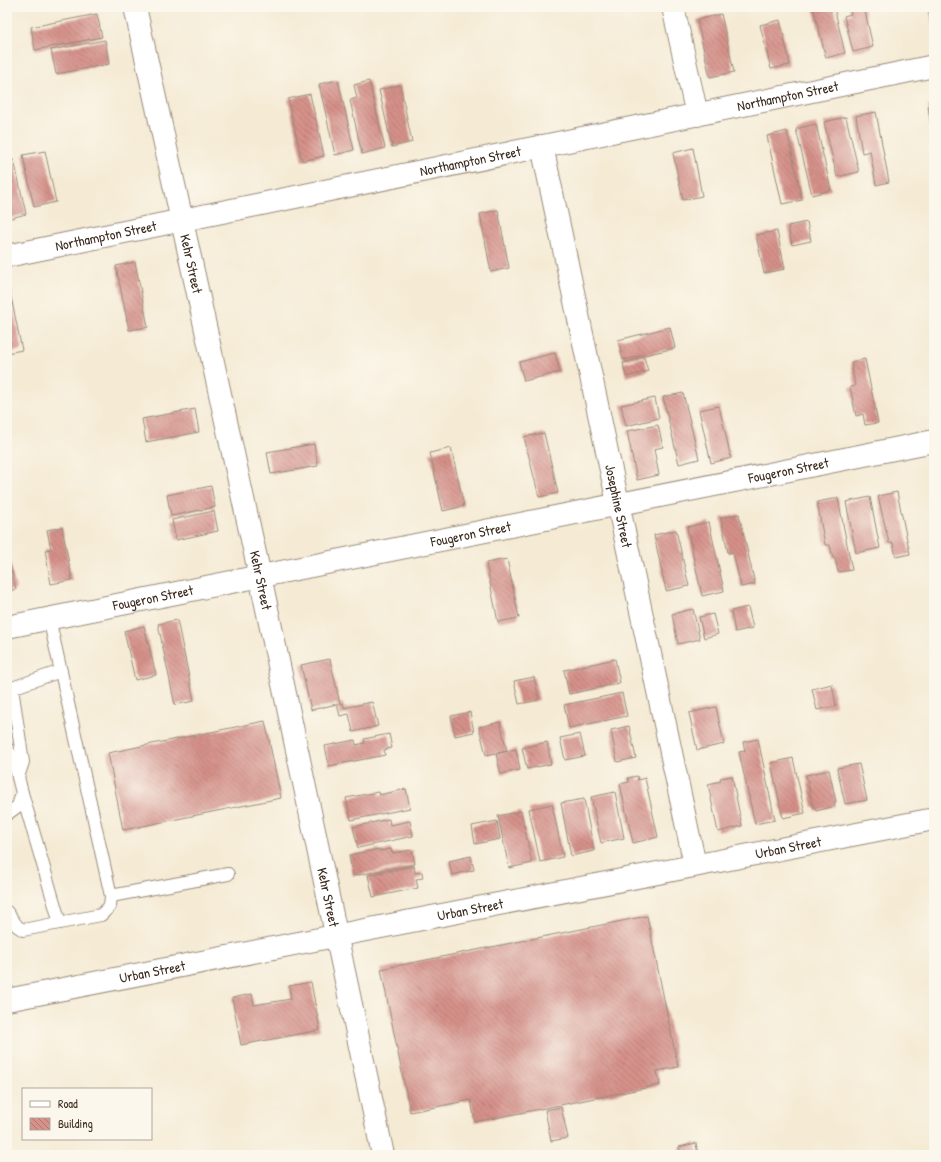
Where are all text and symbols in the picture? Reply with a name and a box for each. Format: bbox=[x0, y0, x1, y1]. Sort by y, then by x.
street label: Northampton Street bbox=[735, 76, 840, 115]
street label: Northampton Street bbox=[418, 141, 523, 180]
street label: Northampton Street bbox=[54, 216, 158, 255]
street label: Kehr Street bbox=[176, 232, 208, 295]
street label: Fougeron Street bbox=[745, 452, 830, 487]
street label: Josephine Street bbox=[601, 462, 637, 549]
street label: Fougeron Street bbox=[428, 516, 513, 551]
street label: Kehr Street bbox=[246, 549, 277, 612]
street label: Fougeron Street bbox=[110, 580, 195, 615]
street label: Urban Street bbox=[754, 831, 823, 863]
street label: Kehr Street bbox=[313, 866, 344, 929]
street label: Urban Street bbox=[436, 893, 505, 925]
street label: Urban Street bbox=[118, 955, 187, 987]
legend bbox=[22, 1088, 152, 1140]
text: Road bbox=[58, 1095, 78, 1112]
text: Building bbox=[58, 1115, 93, 1132]

